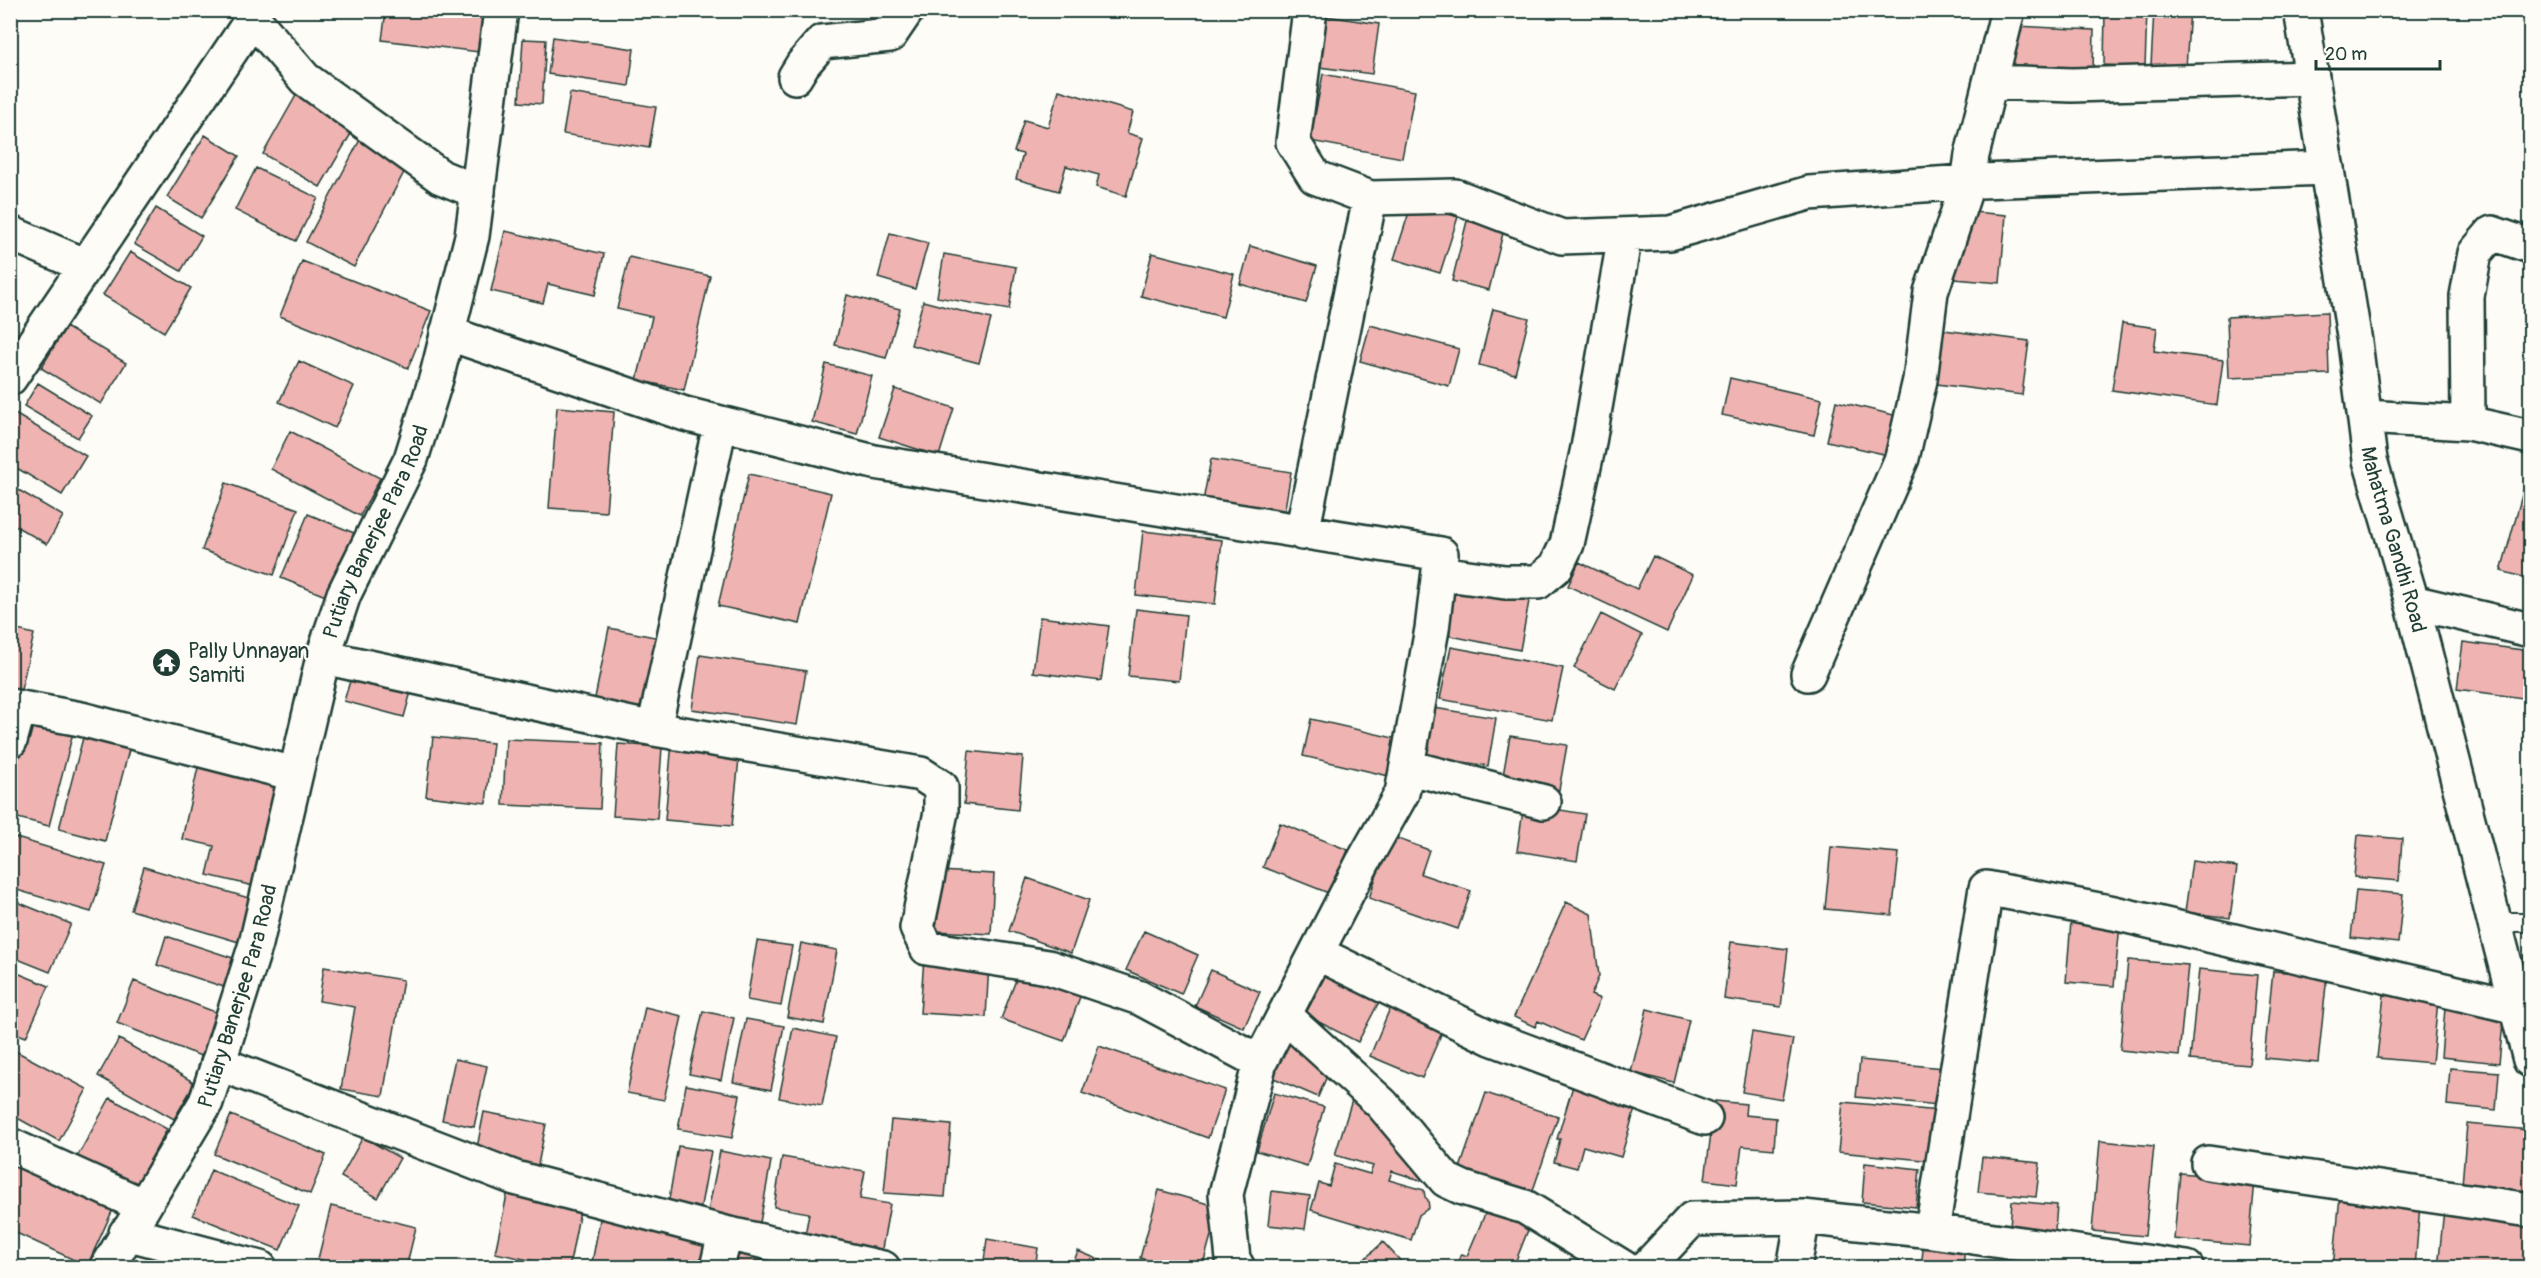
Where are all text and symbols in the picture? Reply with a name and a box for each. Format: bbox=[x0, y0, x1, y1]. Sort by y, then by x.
scale bar bbox=[2316, 33, 2440, 71]
text: 20 m bbox=[2325, 43, 2367, 66]
street label: Putiary Banerjee Para Road bbox=[317, 421, 434, 642]
street label: Mahatma Gandhi Road bbox=[2355, 445, 2433, 635]
place label: Pally Unnayan Samiti bbox=[188, 638, 309, 689]
temple icon: Pally Unnayan Samiti bbox=[151, 647, 183, 679]
street label: Putiary Banerjee Para Road bbox=[192, 882, 283, 1111]

